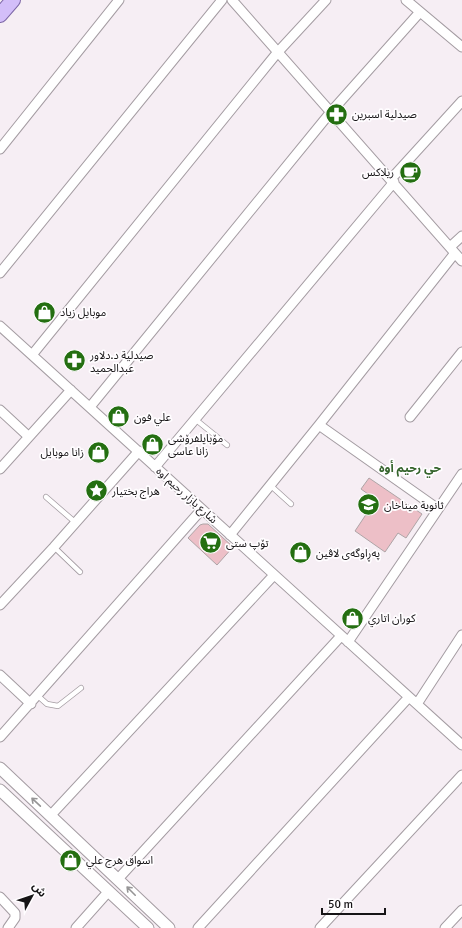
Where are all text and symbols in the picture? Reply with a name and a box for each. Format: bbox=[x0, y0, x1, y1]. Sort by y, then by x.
pharmacy icon: صيدلية اسبرين bbox=[323, 101, 349, 127]
place label: صيدلية اسبرين bbox=[352, 108, 417, 121]
cafe icon: ریلاکس bbox=[397, 159, 423, 185]
place label: ریلاکس bbox=[362, 166, 394, 179]
shop icon: موبايل زياد bbox=[31, 299, 57, 325]
place label: موبايل زياد bbox=[60, 306, 107, 319]
pharmacy icon: صيدلية د.دلاور عبدالحميد bbox=[62, 348, 88, 374]
place label: صيدلية د.دلاور عبدالحميد bbox=[89, 349, 153, 375]
shop icon: علي فون bbox=[105, 404, 131, 430]
place label: علي فون bbox=[134, 411, 171, 427]
shop icon: مۆبایلفرۆشی زانا عاسی bbox=[140, 431, 166, 457]
place label: مۆبایلفرۆشی زانا عاسی bbox=[168, 432, 223, 458]
shop icon: زانا موبايل bbox=[86, 439, 112, 465]
place label: زانا موبايل bbox=[41, 446, 84, 459]
district label: حي رحيم أوه bbox=[379, 460, 442, 478]
street label: شارع بازار رحيم اوه bbox=[152, 465, 220, 528]
place icon: هراج بختيار bbox=[84, 478, 110, 504]
place label: هراج بختيار bbox=[111, 485, 160, 499]
school or university icon: ثانوية ميناخان bbox=[355, 492, 381, 518]
place label: ثانوية ميناخان bbox=[384, 499, 444, 512]
supermarket icon: تۆپ ستی bbox=[197, 530, 223, 556]
place label: تۆپ ستی bbox=[226, 537, 269, 551]
shop icon: پەڕاوگەی لاڤین bbox=[288, 540, 314, 566]
place label: پەڕاوگەی لاڤین bbox=[316, 547, 380, 562]
shop icon: كوران اتاري bbox=[340, 605, 366, 631]
place label: كوران اتاري bbox=[368, 612, 416, 628]
one-way arrow bbox=[31, 797, 42, 806]
shop icon: اسواق هرج علي bbox=[57, 847, 83, 873]
place label: اسواق هرج علي bbox=[86, 854, 153, 870]
north arrow bbox=[12, 876, 52, 916]
text: ش bbox=[29, 880, 49, 900]
one-way arrow bbox=[126, 886, 136, 896]
scale bar bbox=[322, 890, 385, 916]
text: 50 m bbox=[328, 897, 353, 912]

